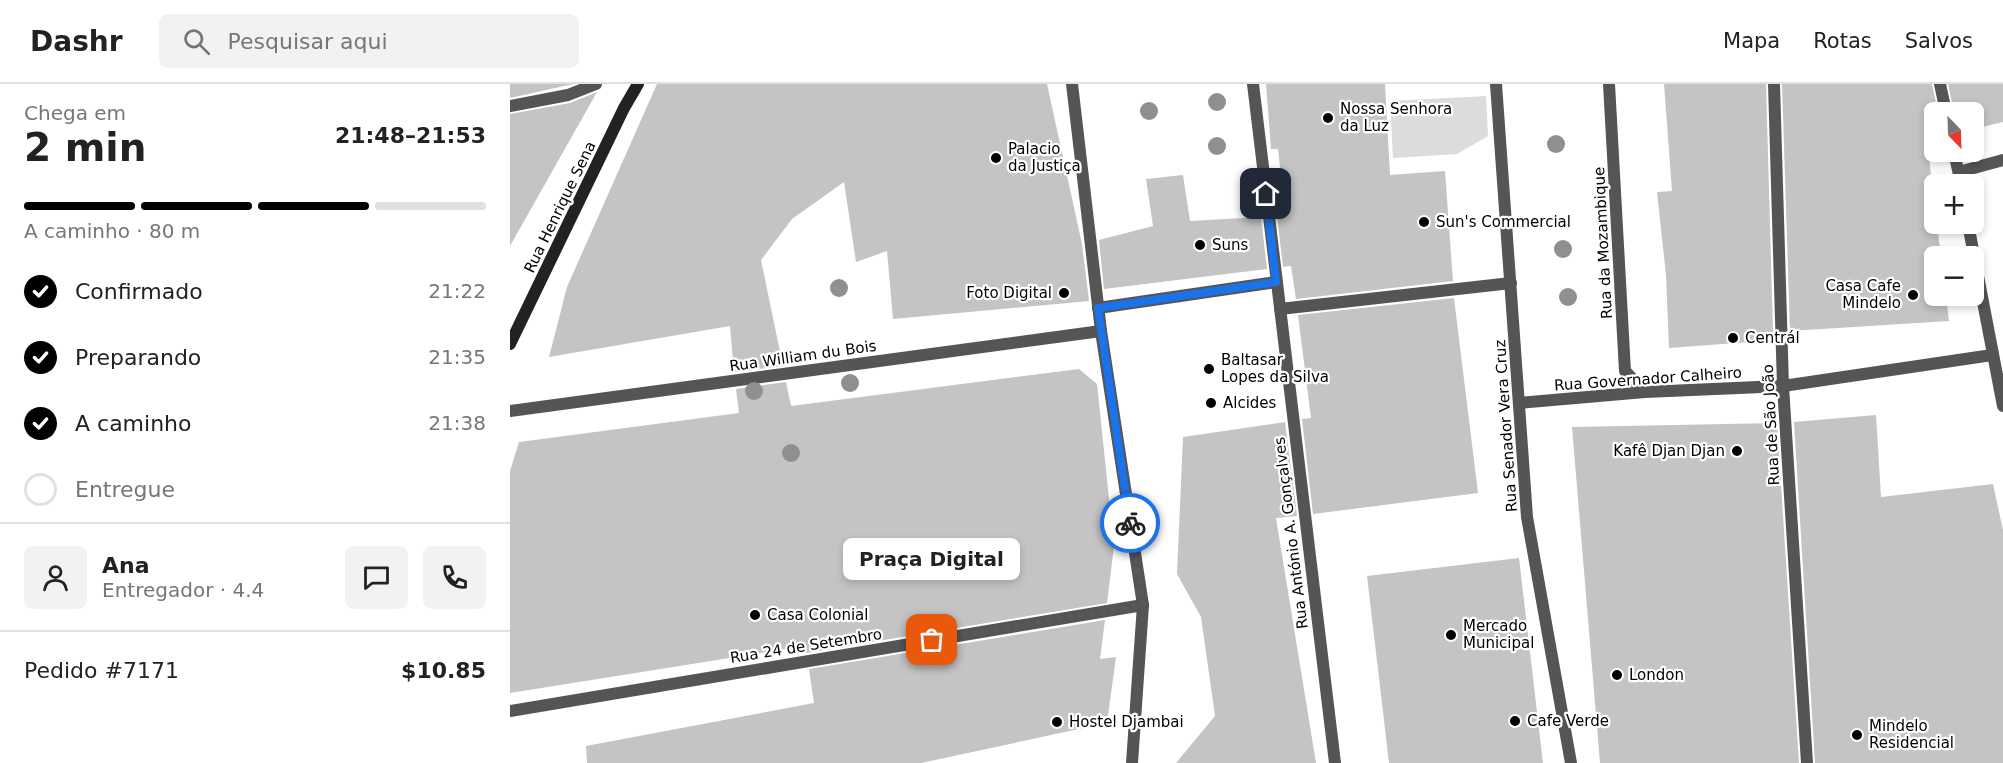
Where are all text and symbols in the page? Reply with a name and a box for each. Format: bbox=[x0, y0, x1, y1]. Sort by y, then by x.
search box bbox=[159, 14, 579, 68]
text: Dashr bbox=[30, 25, 123, 58]
icon: search bbox=[180, 25, 213, 58]
text: Pesquisar aqui bbox=[228, 29, 388, 54]
text: Mapa bbox=[1723, 29, 1780, 53]
text: Rotas bbox=[1813, 29, 1872, 53]
text: Salvos bbox=[1905, 29, 1973, 53]
place label: Nossa Senhora da Luz bbox=[1340, 100, 1452, 135]
text: Chega em bbox=[24, 101, 126, 125]
north arrow bbox=[1924, 102, 1984, 162]
map controls bbox=[1924, 102, 1984, 306]
marker: Nossa Senhora da Luz bbox=[1321, 111, 1335, 125]
text: 21:48–21:53 bbox=[335, 123, 486, 148]
text: 2 min bbox=[24, 125, 146, 170]
street label: Rua Henrique Sena bbox=[520, 138, 600, 276]
place label: Palacio da Justiça bbox=[1008, 140, 1081, 175]
marker: Palacio da Justiça bbox=[989, 151, 1003, 165]
street label: Rua da Mozambique bbox=[1590, 166, 1616, 320]
pin bbox=[1240, 168, 1291, 219]
button: + bbox=[1924, 174, 1984, 234]
icon: home bbox=[1249, 177, 1282, 210]
place label: Sun's Commercial bbox=[1436, 213, 1571, 231]
marker: Sun's Commercial bbox=[1417, 215, 1431, 229]
text: A caminho · 80 m bbox=[24, 219, 200, 243]
place label: Suns bbox=[1212, 236, 1249, 254]
marker: Suns bbox=[1193, 238, 1207, 252]
button: − bbox=[1924, 246, 1984, 306]
icon: check bbox=[24, 275, 57, 308]
place label: Casa Cafe Mindelo bbox=[1825, 277, 1901, 312]
text: Confirmado bbox=[75, 279, 203, 304]
text: 21:22 bbox=[428, 279, 486, 303]
place label: Foto Digital bbox=[966, 284, 1052, 302]
marker: Foto Digital bbox=[1057, 286, 1071, 300]
marker: Casa Cafe Mindelo bbox=[1906, 288, 1920, 302]
place label: Centrál bbox=[1745, 329, 1800, 347]
marker: Centrál bbox=[1726, 331, 1740, 345]
street label: Rua William du Bois bbox=[728, 337, 878, 375]
street label: Rua Senador Vera Cruz bbox=[1491, 339, 1521, 513]
icon: check bbox=[24, 341, 57, 374]
text: Preparando bbox=[75, 345, 201, 370]
text: 21:35 bbox=[428, 345, 486, 369]
place label: Baltasar Lopes da Silva bbox=[1221, 351, 1329, 386]
marker: Baltasar Lopes da Silva bbox=[1202, 362, 1216, 376]
street label: Rua Governador Calheiro bbox=[1554, 363, 1742, 395]
street label: Rua de São João bbox=[1759, 364, 1783, 486]
place label: Alcides bbox=[1223, 394, 1277, 412]
marker: Alcides bbox=[1204, 396, 1218, 410]
icon: check bbox=[24, 407, 57, 440]
text: A caminho bbox=[75, 411, 192, 436]
text: 21:38 bbox=[428, 411, 486, 435]
street label: Rua António A. Gonçalves bbox=[1270, 436, 1312, 630]
place label: Kafê Djan Djan bbox=[1613, 442, 1725, 460]
marker: Kafê Djan Djan bbox=[1730, 444, 1744, 458]
text: Entregue bbox=[75, 477, 175, 502]
courier bbox=[1100, 493, 1160, 553]
icon: bike bbox=[1114, 507, 1147, 540]
callout: Praça Digital bbox=[844, 538, 1020, 580]
button: person bbox=[24, 546, 87, 609]
button: chat bbox=[345, 546, 408, 609]
button: phone bbox=[423, 546, 486, 609]
text: Praça Digital bbox=[859, 547, 1004, 571]
text: Ana bbox=[102, 553, 150, 578]
text: Entregador · 4.4 bbox=[102, 578, 264, 602]
place label: Casa Colonial bbox=[767, 606, 868, 624]
marker: Casa Colonial bbox=[748, 608, 762, 622]
pin bbox=[906, 614, 957, 665]
place label: Mercado Municipal bbox=[1463, 617, 1534, 652]
icon: bag bbox=[915, 623, 948, 656]
street label: Rua 24 de Setembro bbox=[729, 625, 883, 667]
marker: Mercado Municipal bbox=[1444, 628, 1458, 642]
text: Pedido #7171 bbox=[24, 658, 179, 683]
text: $10.85 bbox=[401, 658, 486, 683]
place label: London bbox=[1629, 666, 1684, 684]
marker: London bbox=[1610, 668, 1624, 682]
place label: Cafe Verde bbox=[1527, 712, 1609, 730]
place label: Hostel Djambai bbox=[1069, 713, 1184, 731]
marker: Cafe Verde bbox=[1508, 714, 1522, 728]
marker: Hostel Djambai bbox=[1050, 715, 1064, 729]
place label: Mindelo Residencial bbox=[1869, 717, 1954, 752]
marker: Mindelo Residencial bbox=[1850, 728, 1864, 742]

